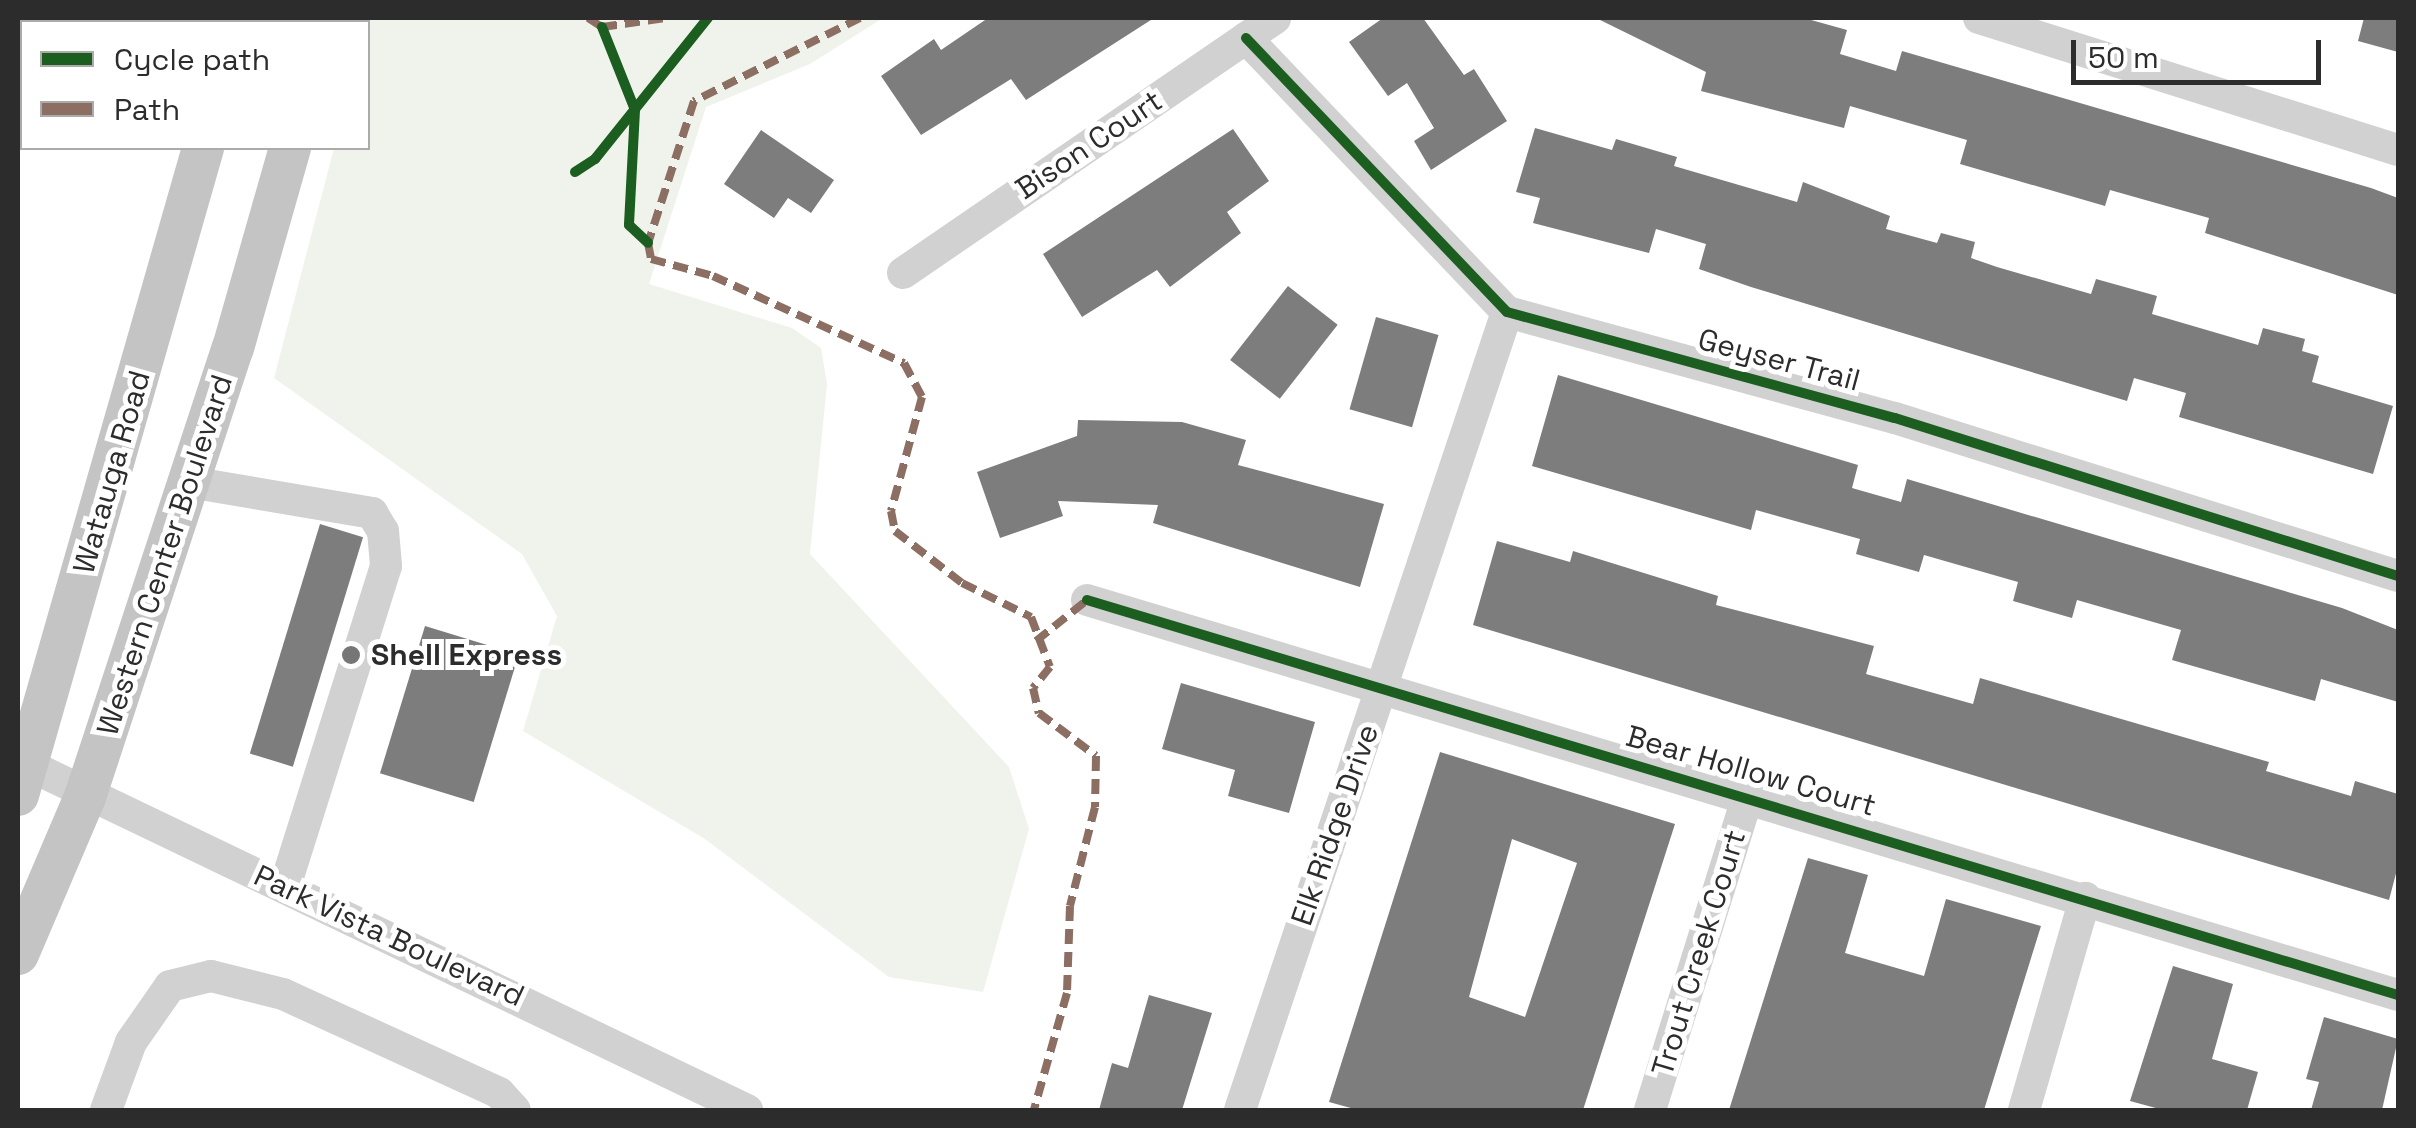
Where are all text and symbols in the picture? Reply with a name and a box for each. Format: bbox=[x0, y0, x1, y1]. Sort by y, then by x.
legend bbox=[20, 20, 370, 150]
scale bar bbox=[2076, 20, 2326, 82]
text: 50 m bbox=[2088, 38, 2159, 77]
text: Cycle path bbox=[114, 40, 270, 79]
street label: Bison Court bbox=[1009, 83, 1169, 207]
text: Path bbox=[114, 90, 180, 129]
street label: Geyser Trail bbox=[1694, 321, 1864, 399]
street label: Watauga Road bbox=[66, 367, 158, 577]
street label: Western Center Boulevard bbox=[90, 370, 240, 740]
place label: Shell Express bbox=[371, 637, 562, 673]
marker: Shell Express bbox=[340, 644, 362, 666]
street label: Bear Hollow Court bbox=[1622, 718, 1880, 824]
street label: Elk Ridge Drive bbox=[1284, 720, 1386, 930]
street label: Trout Creek Court bbox=[1644, 826, 1754, 1080]
street label: Park Vista Boulevard bbox=[248, 857, 530, 1015]

